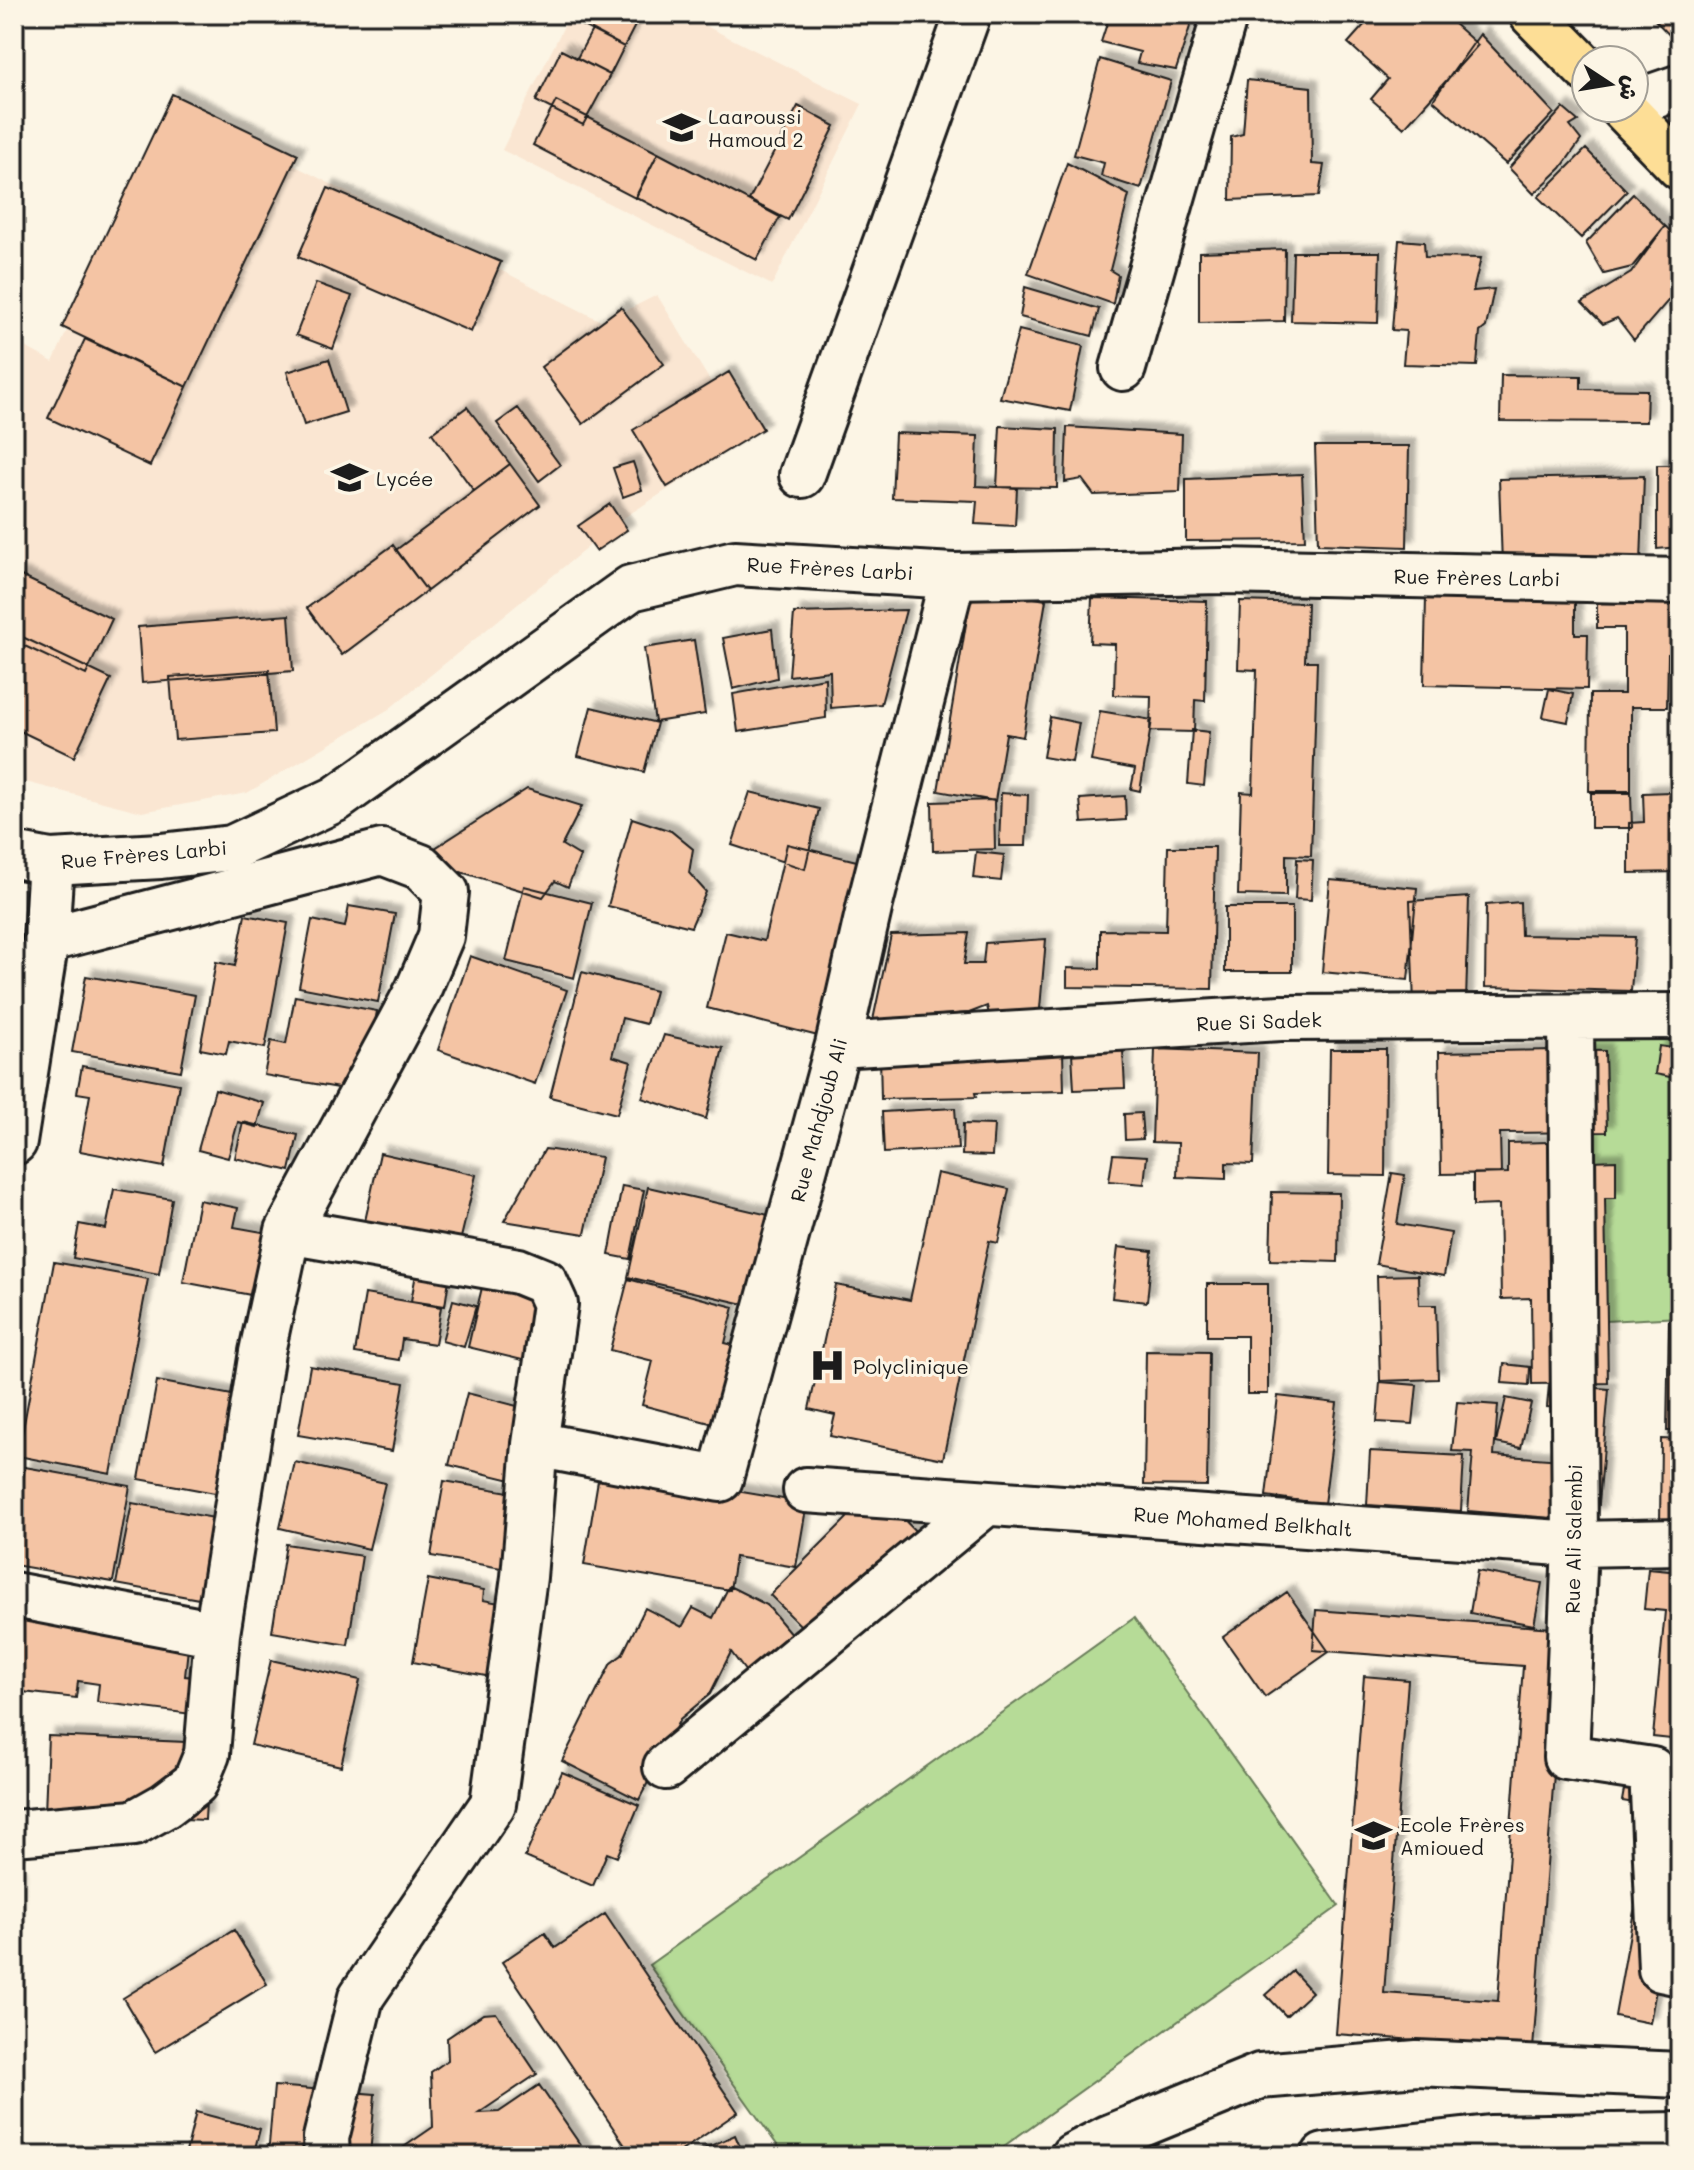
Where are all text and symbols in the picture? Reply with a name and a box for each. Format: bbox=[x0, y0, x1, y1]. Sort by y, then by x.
north arrow bbox=[1570, 44, 1650, 124]
text: ش bbox=[1613, 73, 1647, 103]
place label: Laaroussi Hamoud 2 bbox=[708, 103, 804, 152]
school or university icon: Laaroussi Hamoud 2 bbox=[663, 108, 701, 146]
school or university icon: Lycée bbox=[331, 459, 369, 497]
place label: Lycée bbox=[376, 465, 433, 491]
street label: Rue Frères Larbi bbox=[746, 551, 914, 585]
street label: Rue Frères Larbi bbox=[1394, 563, 1560, 591]
street label: Rue Frères Larbi bbox=[60, 834, 228, 874]
street label: Rue Si Sadek bbox=[1196, 1006, 1322, 1036]
street label: Rue Mahdjoub Ali bbox=[784, 1035, 852, 1205]
hospital icon: Polyclinique bbox=[808, 1347, 846, 1385]
place label: Polyclinique bbox=[853, 1353, 969, 1379]
street label: Rue Ali Salembi bbox=[1559, 1464, 1587, 1614]
street label: Rue Mohamed Belkhalt bbox=[1133, 1500, 1353, 1542]
place label: Ecole Frères Amioued bbox=[1400, 1811, 1525, 1860]
school or university icon: Ecole Frères Amioued bbox=[1355, 1817, 1393, 1855]

